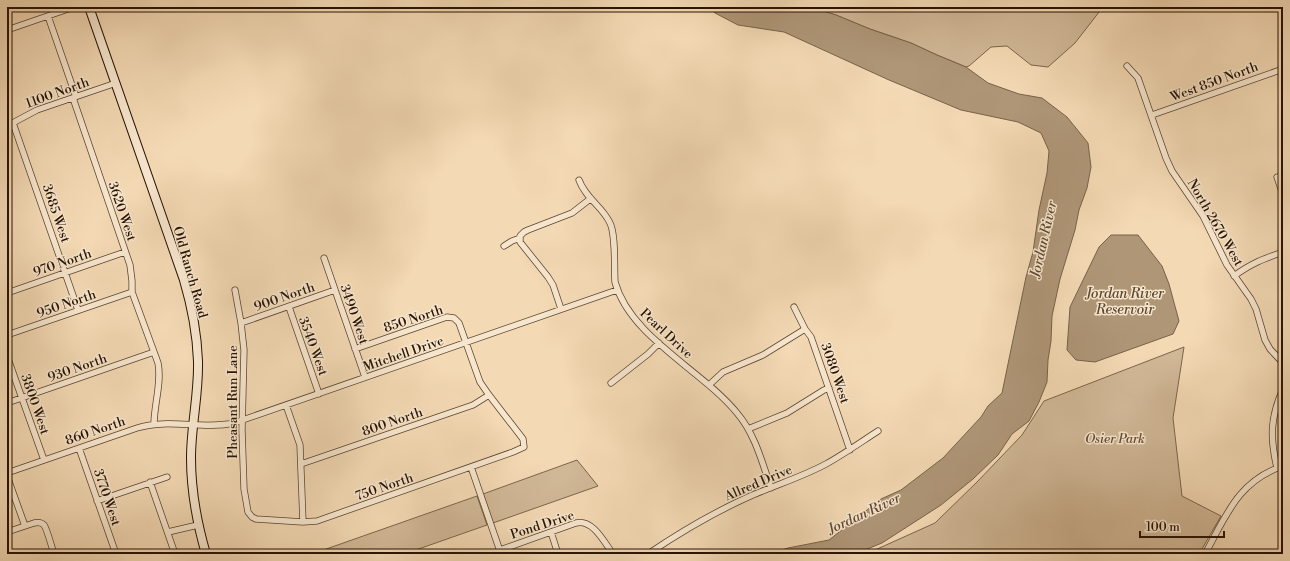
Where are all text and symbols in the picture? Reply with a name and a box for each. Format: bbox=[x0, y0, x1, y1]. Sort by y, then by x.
street label: West 850 North bbox=[1167, 59, 1261, 106]
street label: 1100 North bbox=[23, 74, 92, 112]
street label: North 2670 West bbox=[1184, 176, 1247, 269]
street label: 3620 West bbox=[104, 180, 140, 243]
street label: 3685 West bbox=[39, 182, 74, 245]
water label: Jordan River bbox=[1026, 198, 1062, 281]
street label: Old Ranch Road bbox=[169, 225, 211, 321]
street label: 970 North bbox=[31, 245, 94, 280]
street label: 900 North bbox=[252, 279, 317, 315]
street label: 3490 West bbox=[336, 282, 372, 347]
water label: Jordan River Reservoir bbox=[1084, 285, 1165, 319]
street label: 950 North bbox=[35, 286, 98, 322]
street label: 850 North bbox=[381, 302, 445, 336]
street label: Pearl Drive bbox=[637, 305, 696, 362]
street label: 3540 West bbox=[295, 315, 331, 378]
street label: Mitchell Drive bbox=[361, 333, 446, 375]
street label: 3080 West bbox=[817, 341, 853, 406]
street label: Pheasant Run Lane bbox=[225, 345, 241, 459]
street label: 930 North bbox=[46, 350, 109, 386]
street label: 3800 West bbox=[17, 372, 53, 437]
street label: 800 North bbox=[360, 404, 425, 440]
street label: 860 North bbox=[63, 413, 128, 449]
park label: Osier Park bbox=[1085, 431, 1145, 447]
street label: Allred Drive bbox=[721, 461, 795, 505]
street label: 3770 West bbox=[90, 467, 124, 528]
street label: 750 North bbox=[353, 470, 416, 504]
water label: Jordan River bbox=[823, 489, 904, 539]
street label: Pond Drive bbox=[508, 507, 577, 543]
scale bar bbox=[1140, 513, 1224, 539]
text: 100 m bbox=[1146, 520, 1180, 535]

